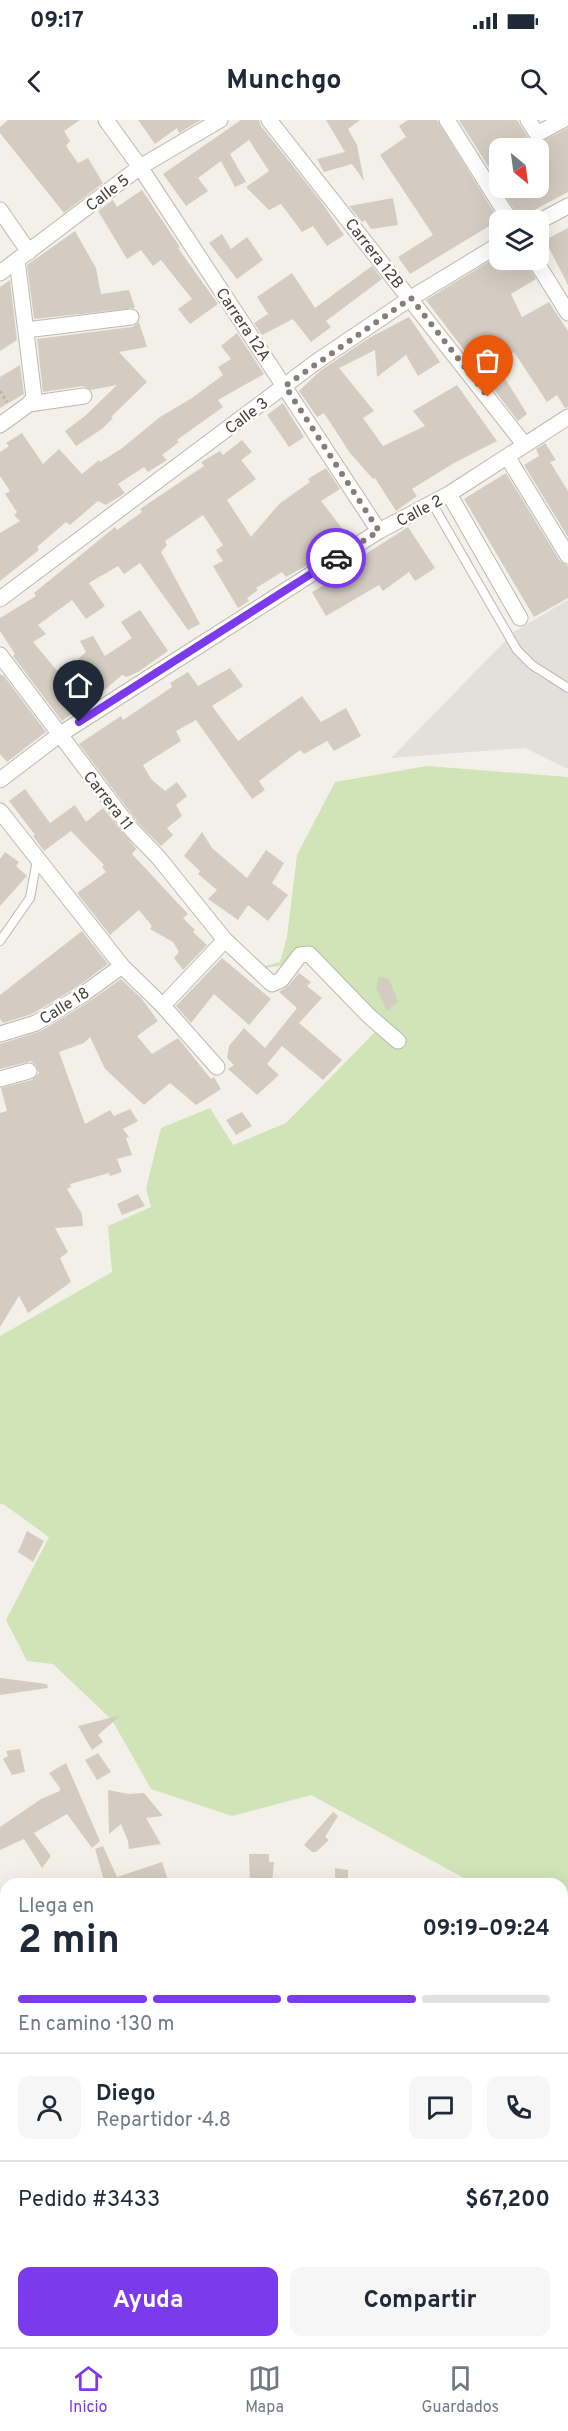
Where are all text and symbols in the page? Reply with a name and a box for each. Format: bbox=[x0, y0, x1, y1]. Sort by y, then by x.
text: 09:17 bbox=[30, 8, 84, 35]
text: Munchgo bbox=[226, 64, 342, 98]
icon: back bbox=[18, 65, 51, 98]
icon: search bbox=[517, 65, 550, 98]
north arrow bbox=[489, 138, 549, 198]
map controls bbox=[489, 138, 549, 270]
street label: Calle 5 bbox=[82, 171, 134, 216]
button: layers bbox=[489, 210, 549, 270]
street label: Carrera 12B bbox=[340, 215, 407, 294]
street label: Carrera 12A bbox=[210, 285, 274, 366]
pin bbox=[462, 335, 513, 397]
icon: bag bbox=[471, 344, 504, 377]
street label: Calle 3 bbox=[222, 394, 273, 439]
street label: Calle 2 bbox=[393, 491, 446, 532]
courier bbox=[306, 528, 366, 588]
icon: car bbox=[320, 542, 353, 575]
pin bbox=[53, 660, 104, 722]
icon: home bbox=[62, 669, 95, 702]
street label: Carrera 11 bbox=[78, 768, 137, 835]
street label: Calle 18 bbox=[36, 984, 94, 1030]
text: Llega en bbox=[18, 1894, 94, 1920]
text: 09:19–09:24 bbox=[422, 1916, 550, 1943]
text: 2 min bbox=[18, 1918, 120, 1967]
text: En camino · 130 m bbox=[18, 2012, 174, 2038]
button: person bbox=[18, 2076, 81, 2139]
button: chat bbox=[409, 2076, 472, 2139]
button: phone bbox=[487, 2076, 550, 2139]
text: Diego bbox=[96, 2081, 155, 2108]
text: Repartidor · 4.8 bbox=[96, 2108, 231, 2134]
text: Pedido #3433 bbox=[18, 2187, 160, 2214]
text: $67,200 bbox=[465, 2187, 550, 2214]
button: Ayuda bbox=[18, 2267, 278, 2336]
button: Compartir bbox=[290, 2267, 550, 2336]
tab: Inicio bbox=[69, 2362, 107, 2418]
tab: Mapa bbox=[245, 2362, 284, 2418]
tab: Guardados bbox=[422, 2362, 499, 2418]

